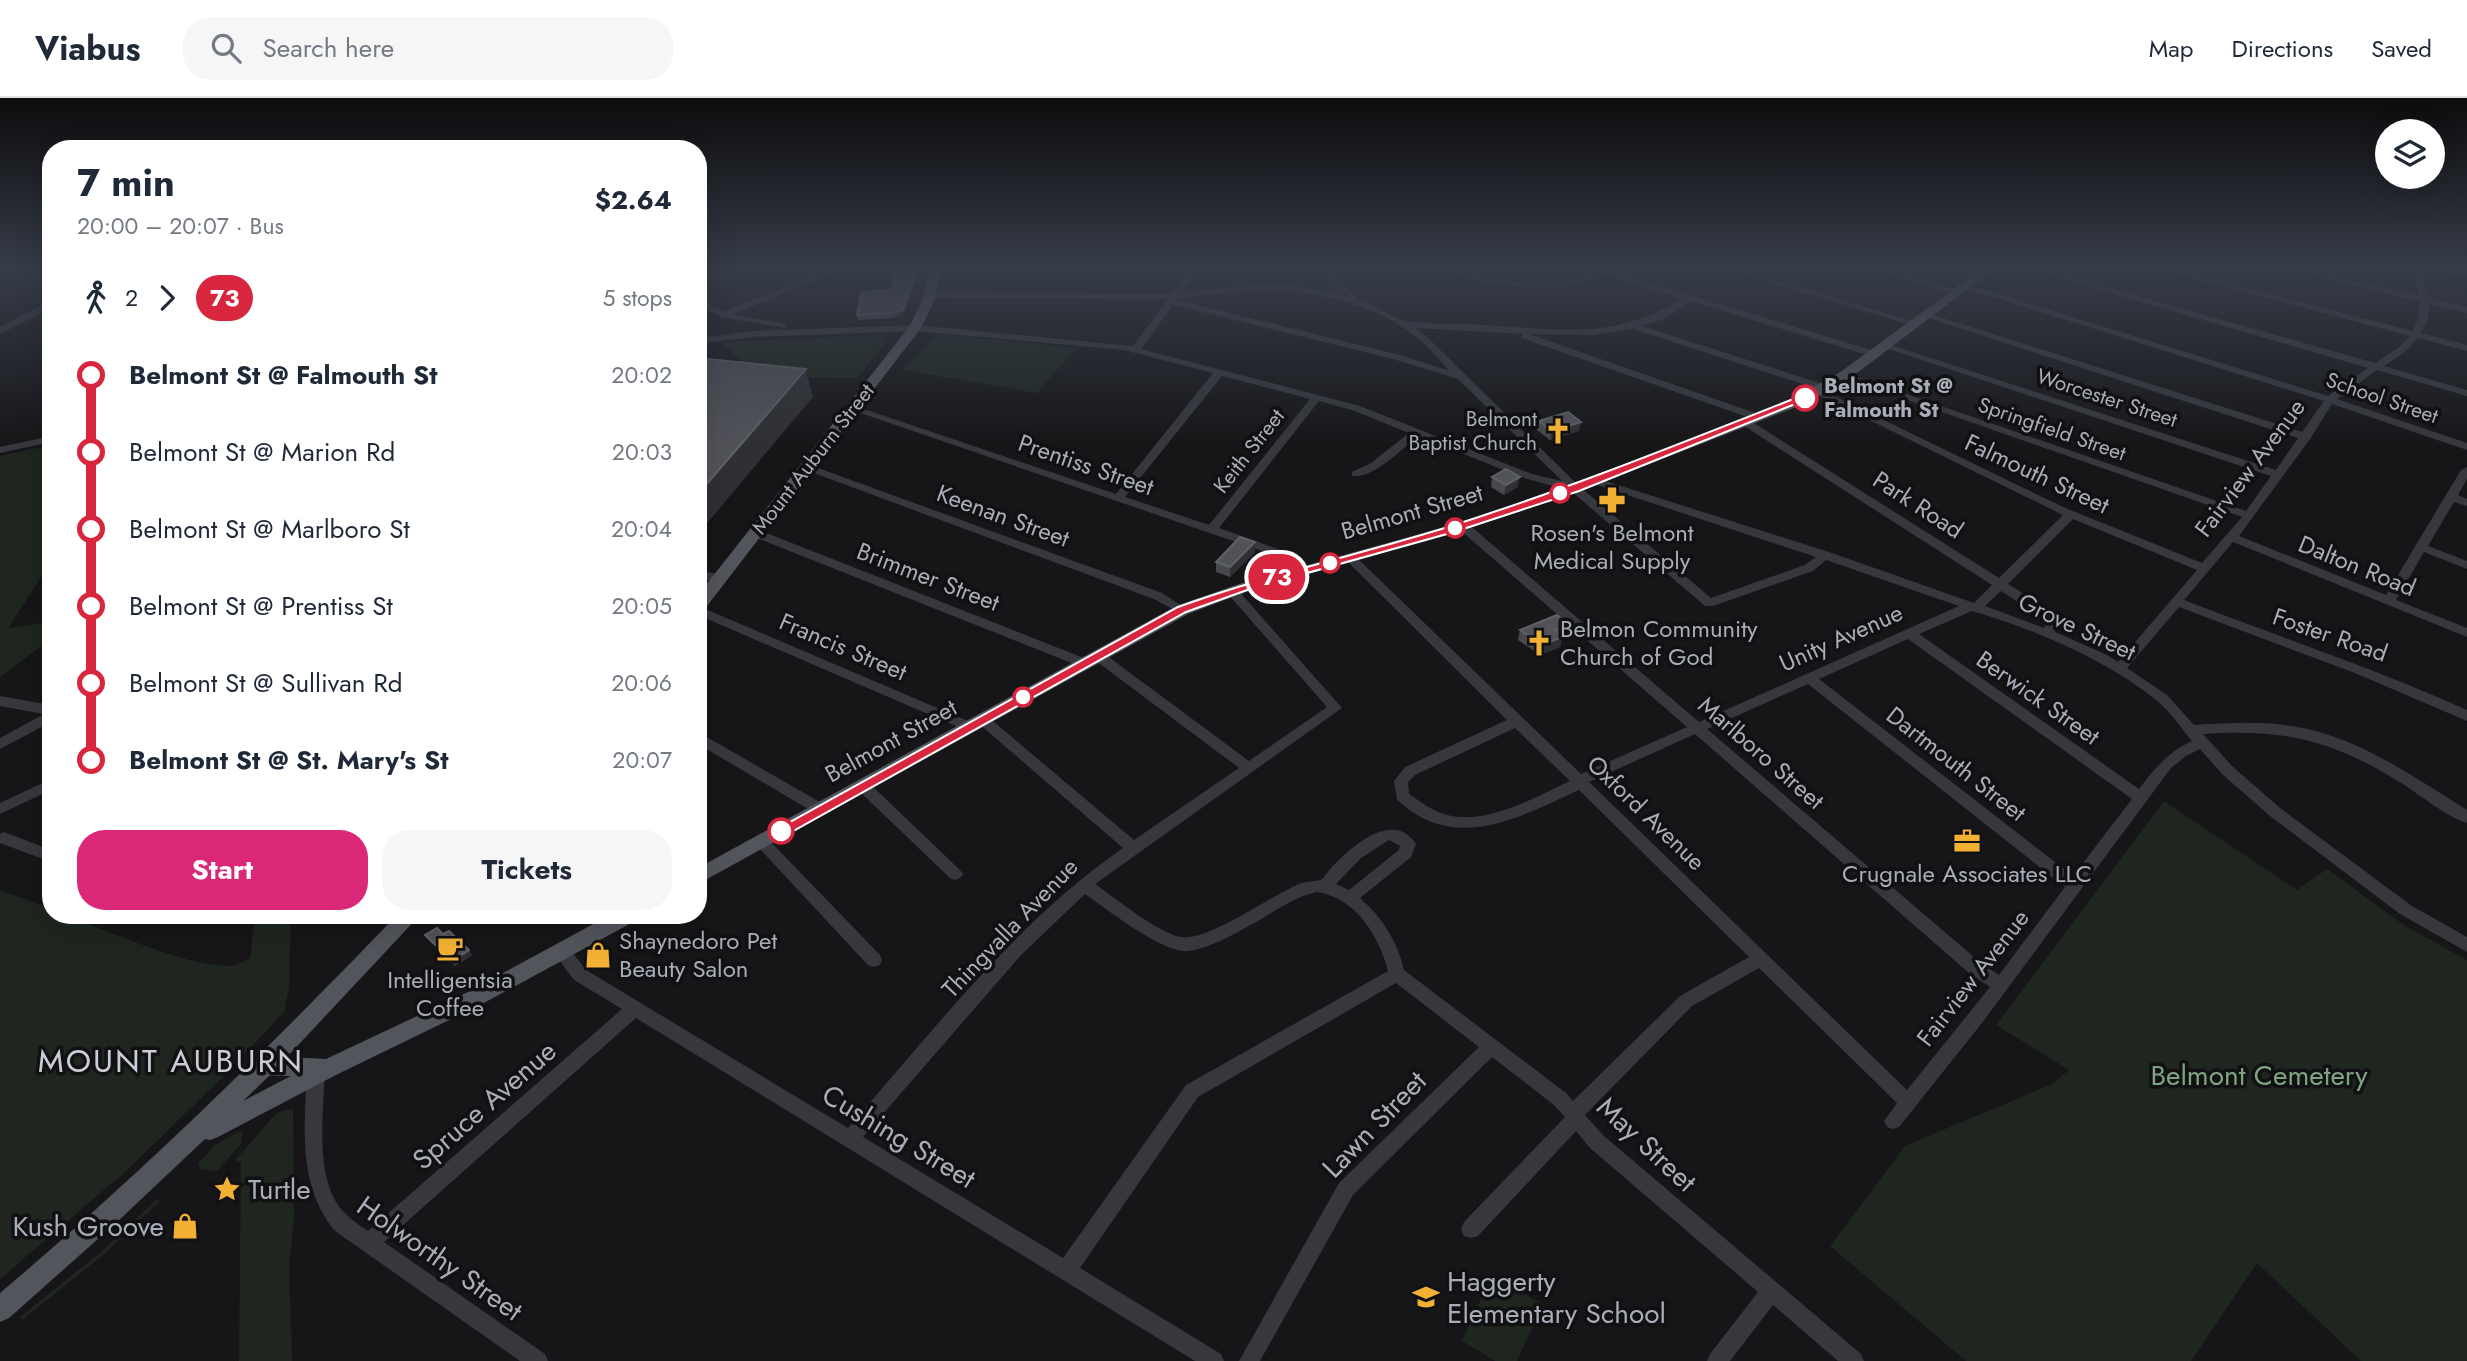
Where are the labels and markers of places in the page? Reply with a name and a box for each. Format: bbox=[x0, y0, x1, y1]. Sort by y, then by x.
place label: Belmont St @ Falmouth St bbox=[1824, 371, 1953, 425]
marker: Belmont St @ Falmouth St bbox=[1792, 385, 1818, 411]
place label: Belmont Baptist Church bbox=[1409, 404, 1537, 458]
church icon: Belmont Baptist Church bbox=[1543, 416, 1573, 446]
unlabelled marker bbox=[1550, 483, 1570, 503]
pharmacy icon: Rosen's Belmont Medical Supply bbox=[1597, 485, 1627, 515]
place label: Rosen's Belmont Medical Supply bbox=[1530, 515, 1694, 578]
unlabelled marker bbox=[1445, 518, 1465, 538]
unlabelled marker bbox=[1320, 553, 1340, 573]
place label: Belmon Community Church of God bbox=[1560, 611, 1758, 674]
church icon: Belmon Community Church of God bbox=[1524, 628, 1554, 658]
unlabelled marker bbox=[1013, 687, 1033, 707]
unlabelled marker bbox=[768, 818, 794, 844]
office icon: Crugnale Associates LLC bbox=[1952, 826, 1982, 856]
place label: Crugnale Associates LLC bbox=[1842, 856, 2092, 891]
place label: Shaynedoro Pet Beauty Salon bbox=[619, 923, 777, 986]
cafe icon: Intelligentsia Coffee bbox=[435, 933, 465, 963]
shop icon: Shaynedoro Pet Beauty Salon bbox=[583, 940, 613, 970]
place label: Intelligentsia Coffee bbox=[387, 962, 513, 1025]
place label: Turtle bbox=[248, 1169, 311, 1210]
place icon: Turtle bbox=[212, 1174, 242, 1204]
place label: Kush Groove bbox=[13, 1206, 164, 1247]
shop icon: Kush Groove bbox=[170, 1211, 200, 1241]
place label: Haggerty Elementary School bbox=[1447, 1261, 1666, 1334]
school or university icon: Haggerty Elementary School bbox=[1411, 1282, 1441, 1312]

